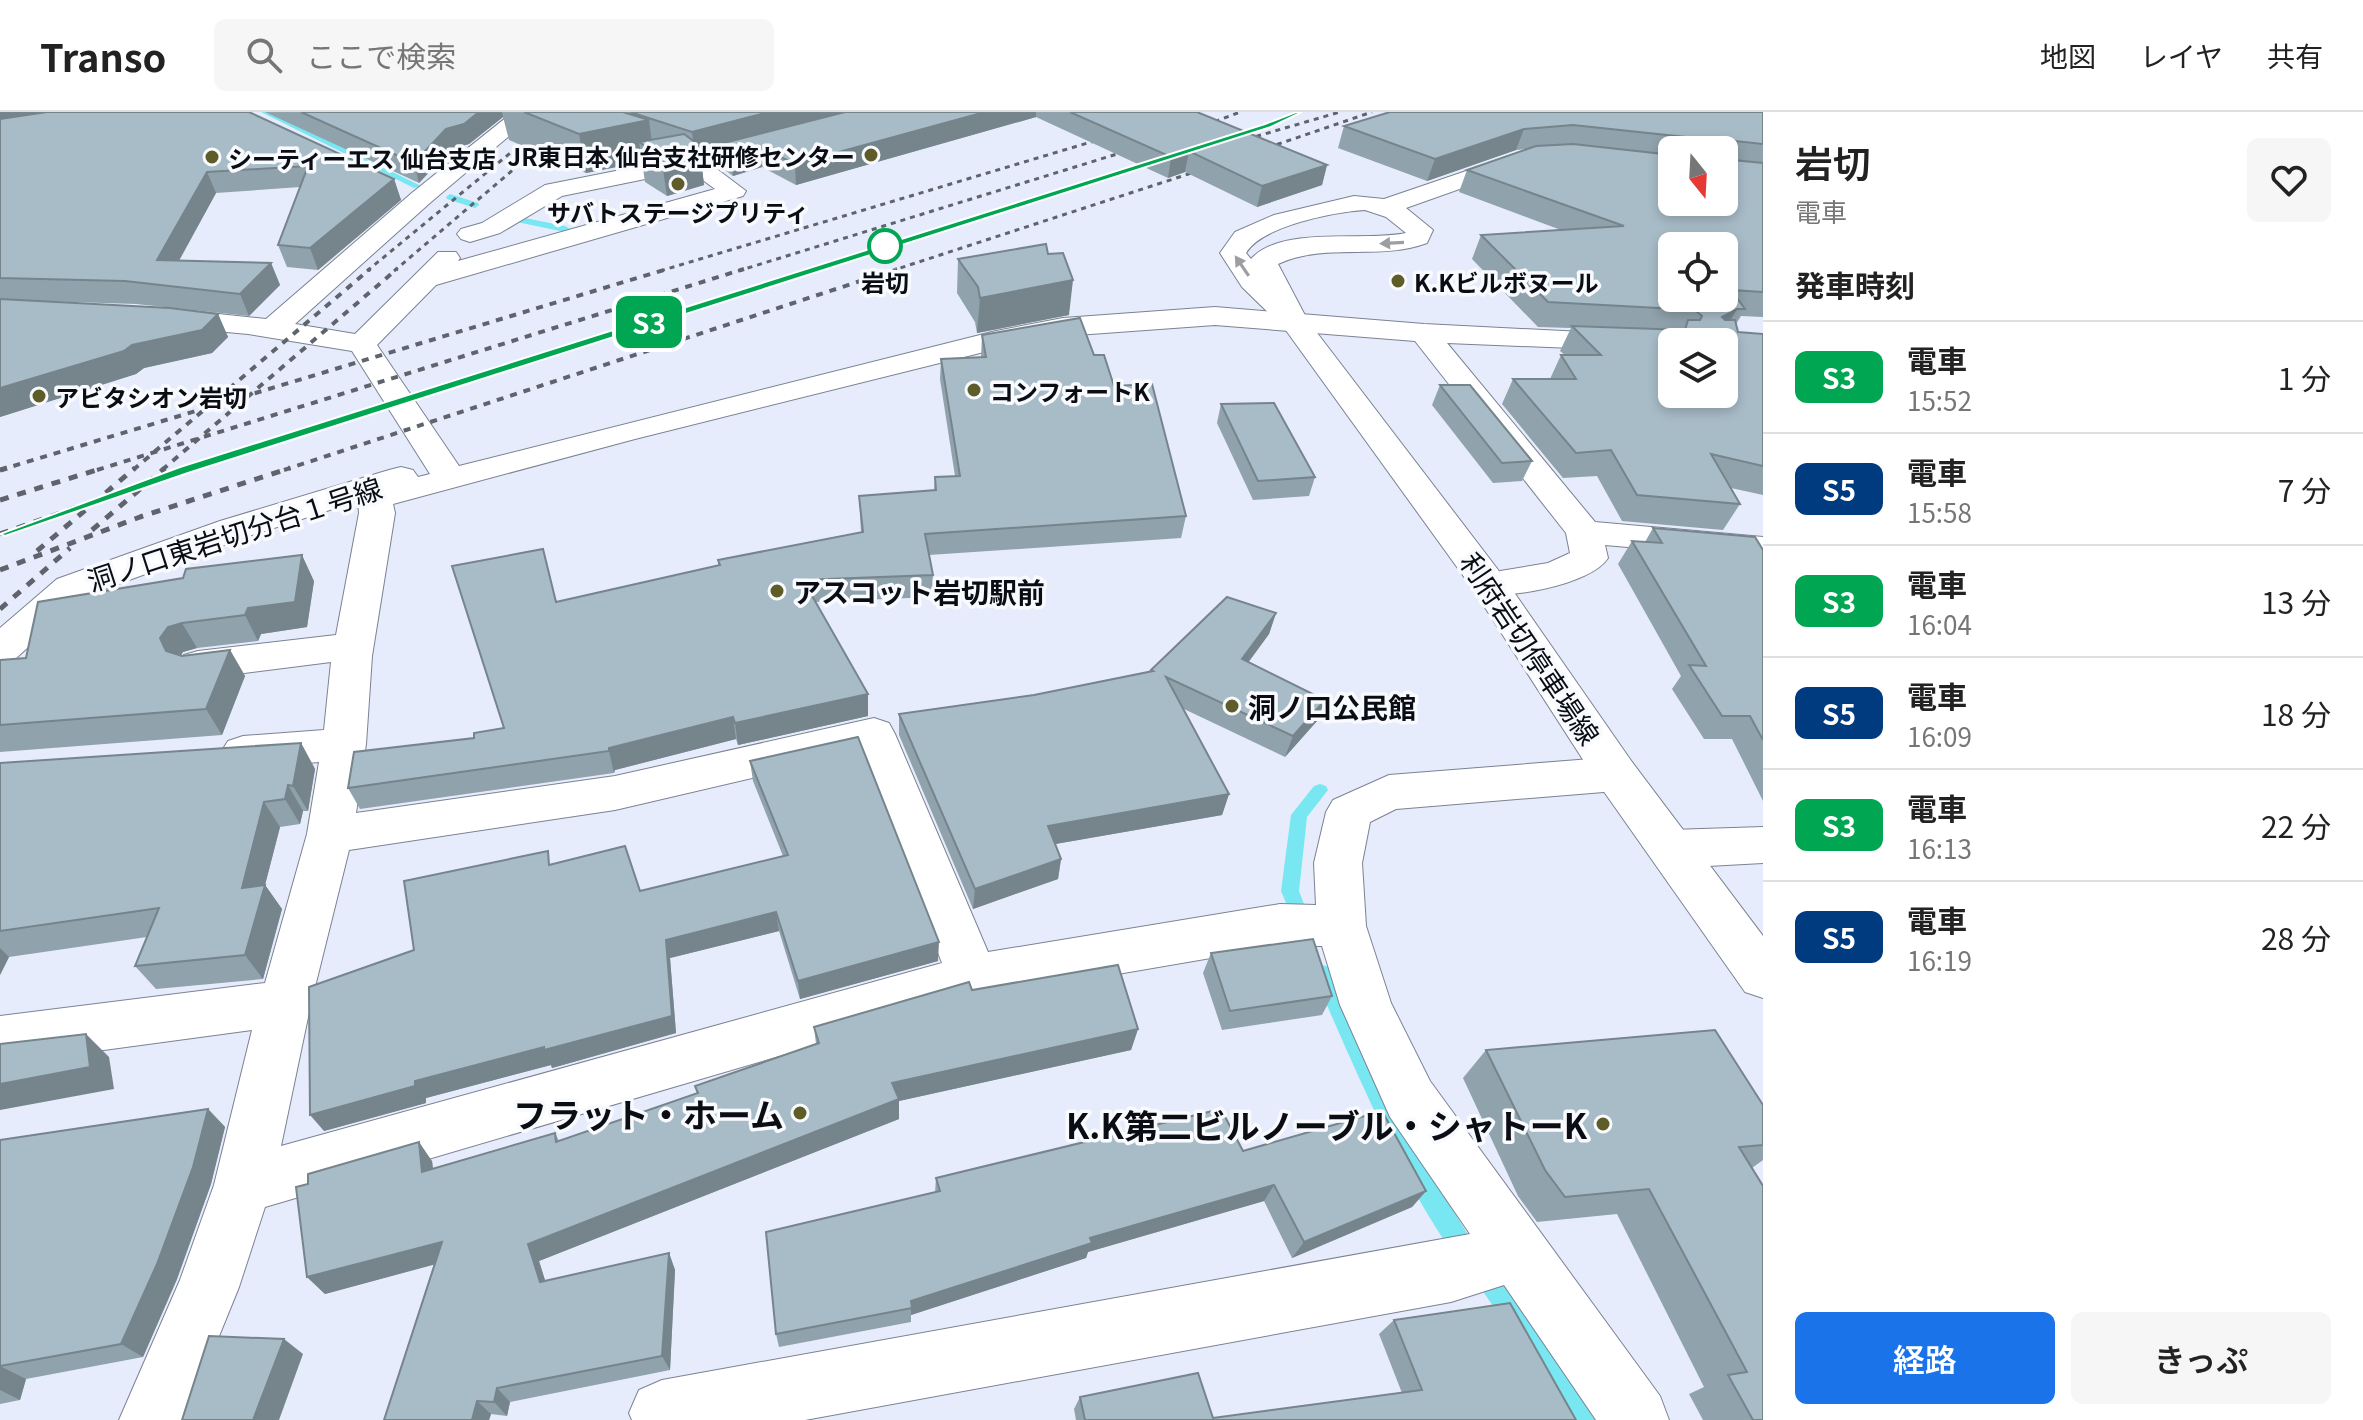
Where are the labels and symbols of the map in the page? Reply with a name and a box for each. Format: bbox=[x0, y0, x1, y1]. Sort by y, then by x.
north arrow bbox=[1658, 136, 1738, 216]
place label: JR東日本 仙台支社研修センター bbox=[508, 138, 855, 173]
place label: シーティーエス 仙台支店 bbox=[228, 140, 496, 175]
marker: JR東日本 仙台支社研修センター bbox=[862, 146, 880, 164]
marker: シーティーエス 仙台支店 bbox=[203, 148, 221, 166]
marker: サバトステージプリティ bbox=[669, 175, 687, 193]
place label: サバトステージプリティ bbox=[547, 194, 809, 229]
marker: 岩切 bbox=[868, 229, 902, 263]
one-way arrow bbox=[1379, 237, 1404, 250]
one-way arrow bbox=[1235, 256, 1250, 277]
place label: 岩切 bbox=[861, 264, 909, 299]
place label: K.Kビルボヌール bbox=[1414, 264, 1599, 299]
marker: K.Kビルボヌール bbox=[1389, 272, 1407, 290]
line badge: S3 bbox=[613, 296, 685, 348]
place label: コンフォートK bbox=[990, 373, 1150, 408]
place label: アビタシオン岩切 bbox=[55, 379, 247, 414]
marker: コンフォートK bbox=[965, 381, 983, 399]
marker: アビタシオン岩切 bbox=[30, 387, 48, 405]
street label: 洞ノ口東岩切分台１号線 bbox=[81, 466, 387, 600]
street label: 利府岩切停車場線 bbox=[1452, 544, 1610, 752]
place label: アスコット岩切駅前 bbox=[793, 571, 1045, 611]
marker: アスコット岩切駅前 bbox=[768, 582, 786, 600]
place label: 洞ノ口公民館 bbox=[1248, 686, 1416, 726]
marker: 洞ノ口公民館 bbox=[1223, 697, 1241, 715]
place label: フラット・ホーム bbox=[513, 1089, 784, 1138]
place label: K.K第二ビルノーブル・シャトーK bbox=[1066, 1100, 1588, 1149]
marker: フラット・ホーム bbox=[791, 1104, 809, 1122]
marker: K.K第二ビルノーブル・シャトーK bbox=[1594, 1115, 1612, 1133]

